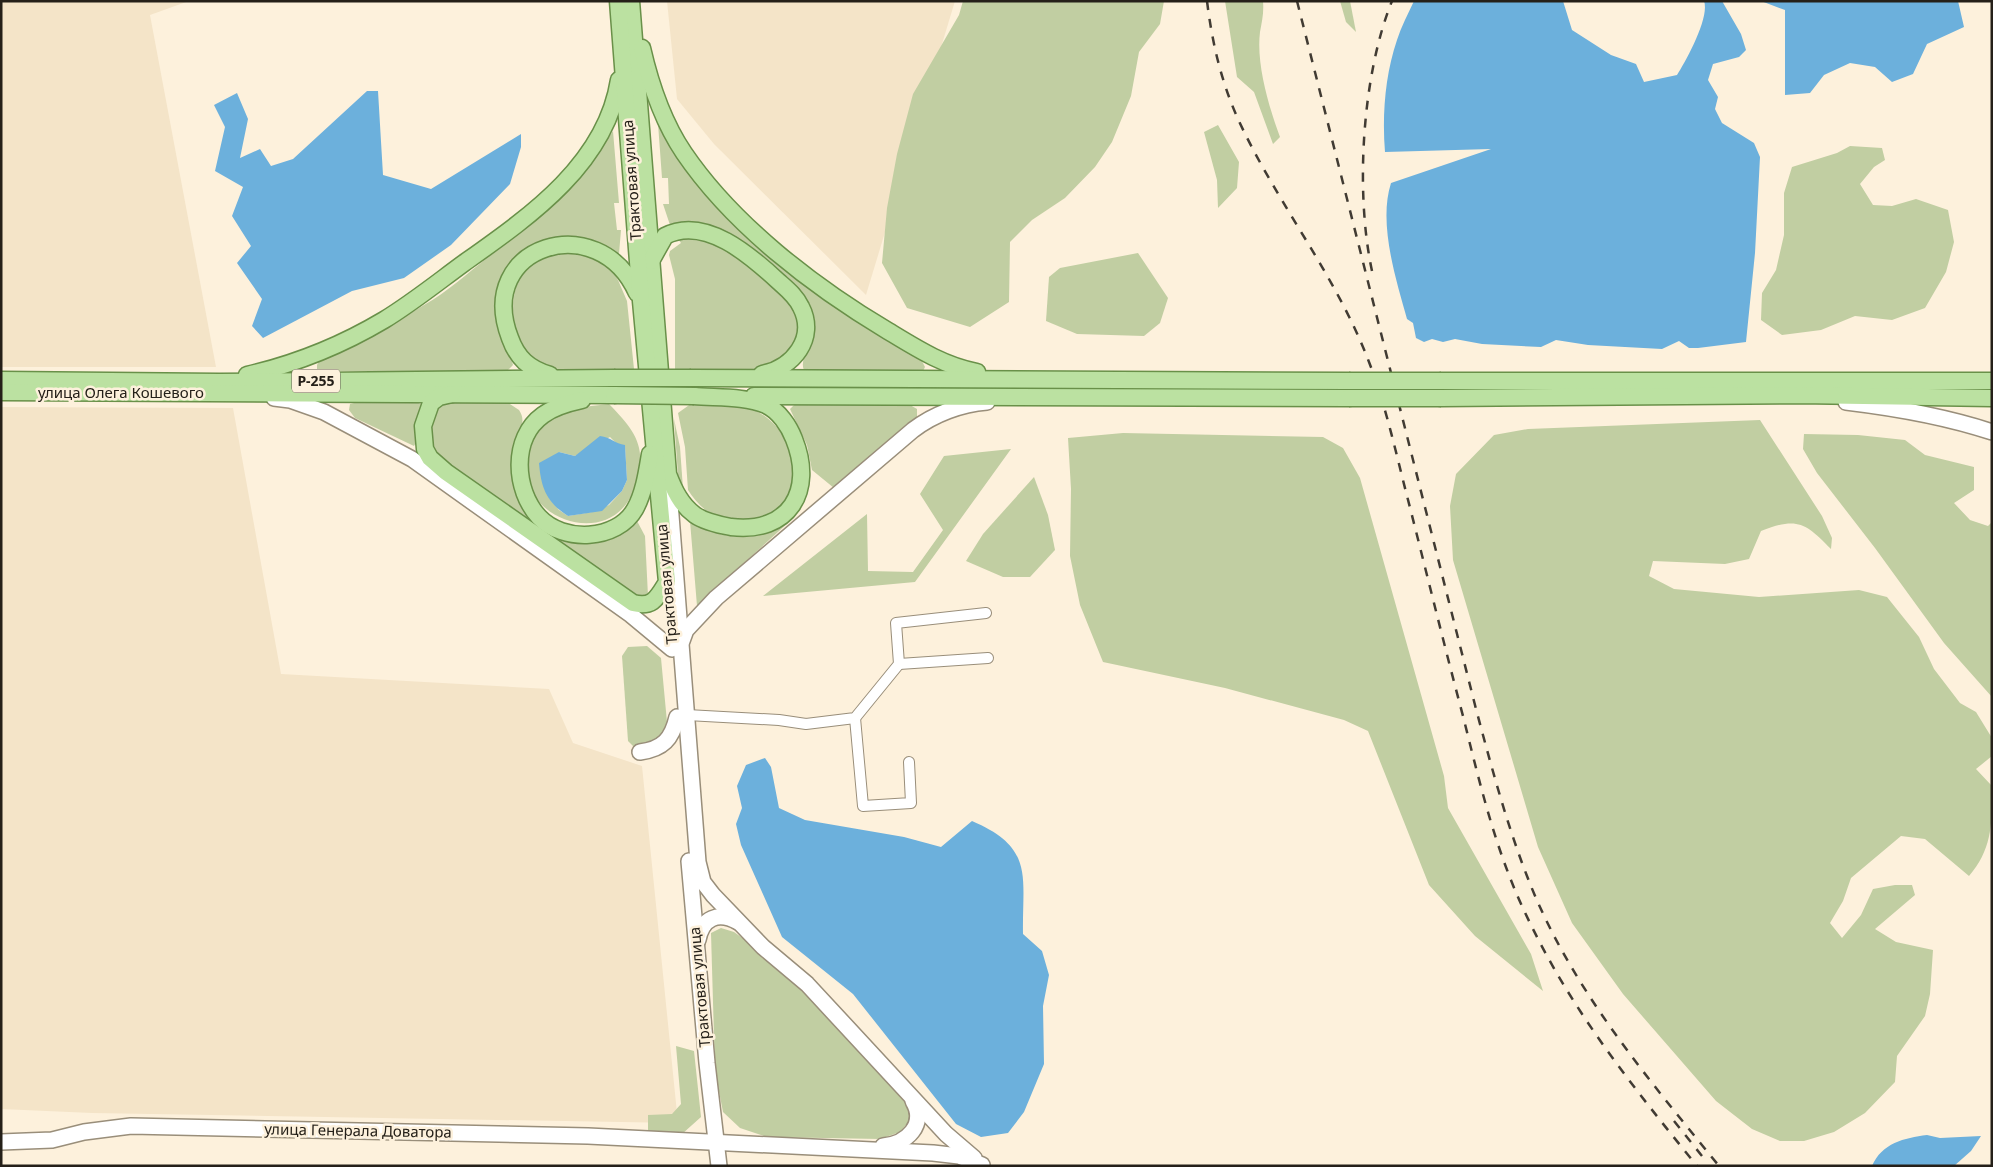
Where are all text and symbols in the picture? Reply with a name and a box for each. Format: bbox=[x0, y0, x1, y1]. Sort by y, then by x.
street label: Трактовая улица bbox=[617, 119, 645, 241]
road number: Р-255 bbox=[292, 370, 340, 392]
street label: улица Олега Кошевого bbox=[38, 382, 204, 402]
street label: Трактовая улица bbox=[651, 523, 681, 645]
street label: Трактовая улица bbox=[684, 926, 714, 1048]
street label: улица Генерала Доватора bbox=[264, 1118, 452, 1142]

